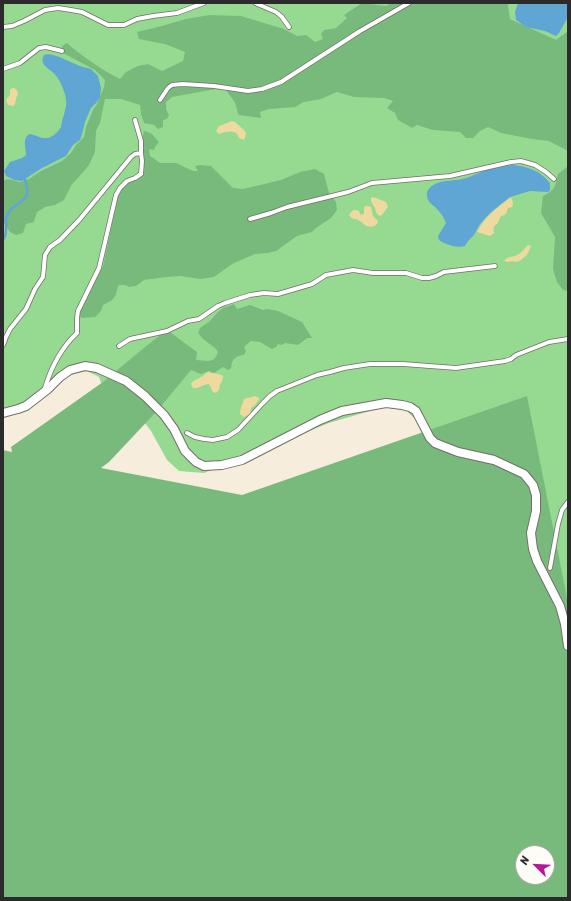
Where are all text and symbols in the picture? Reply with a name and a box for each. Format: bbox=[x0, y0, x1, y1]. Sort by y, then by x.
north arrow bbox=[515, 845, 555, 885]
text: N bbox=[514, 853, 535, 868]

